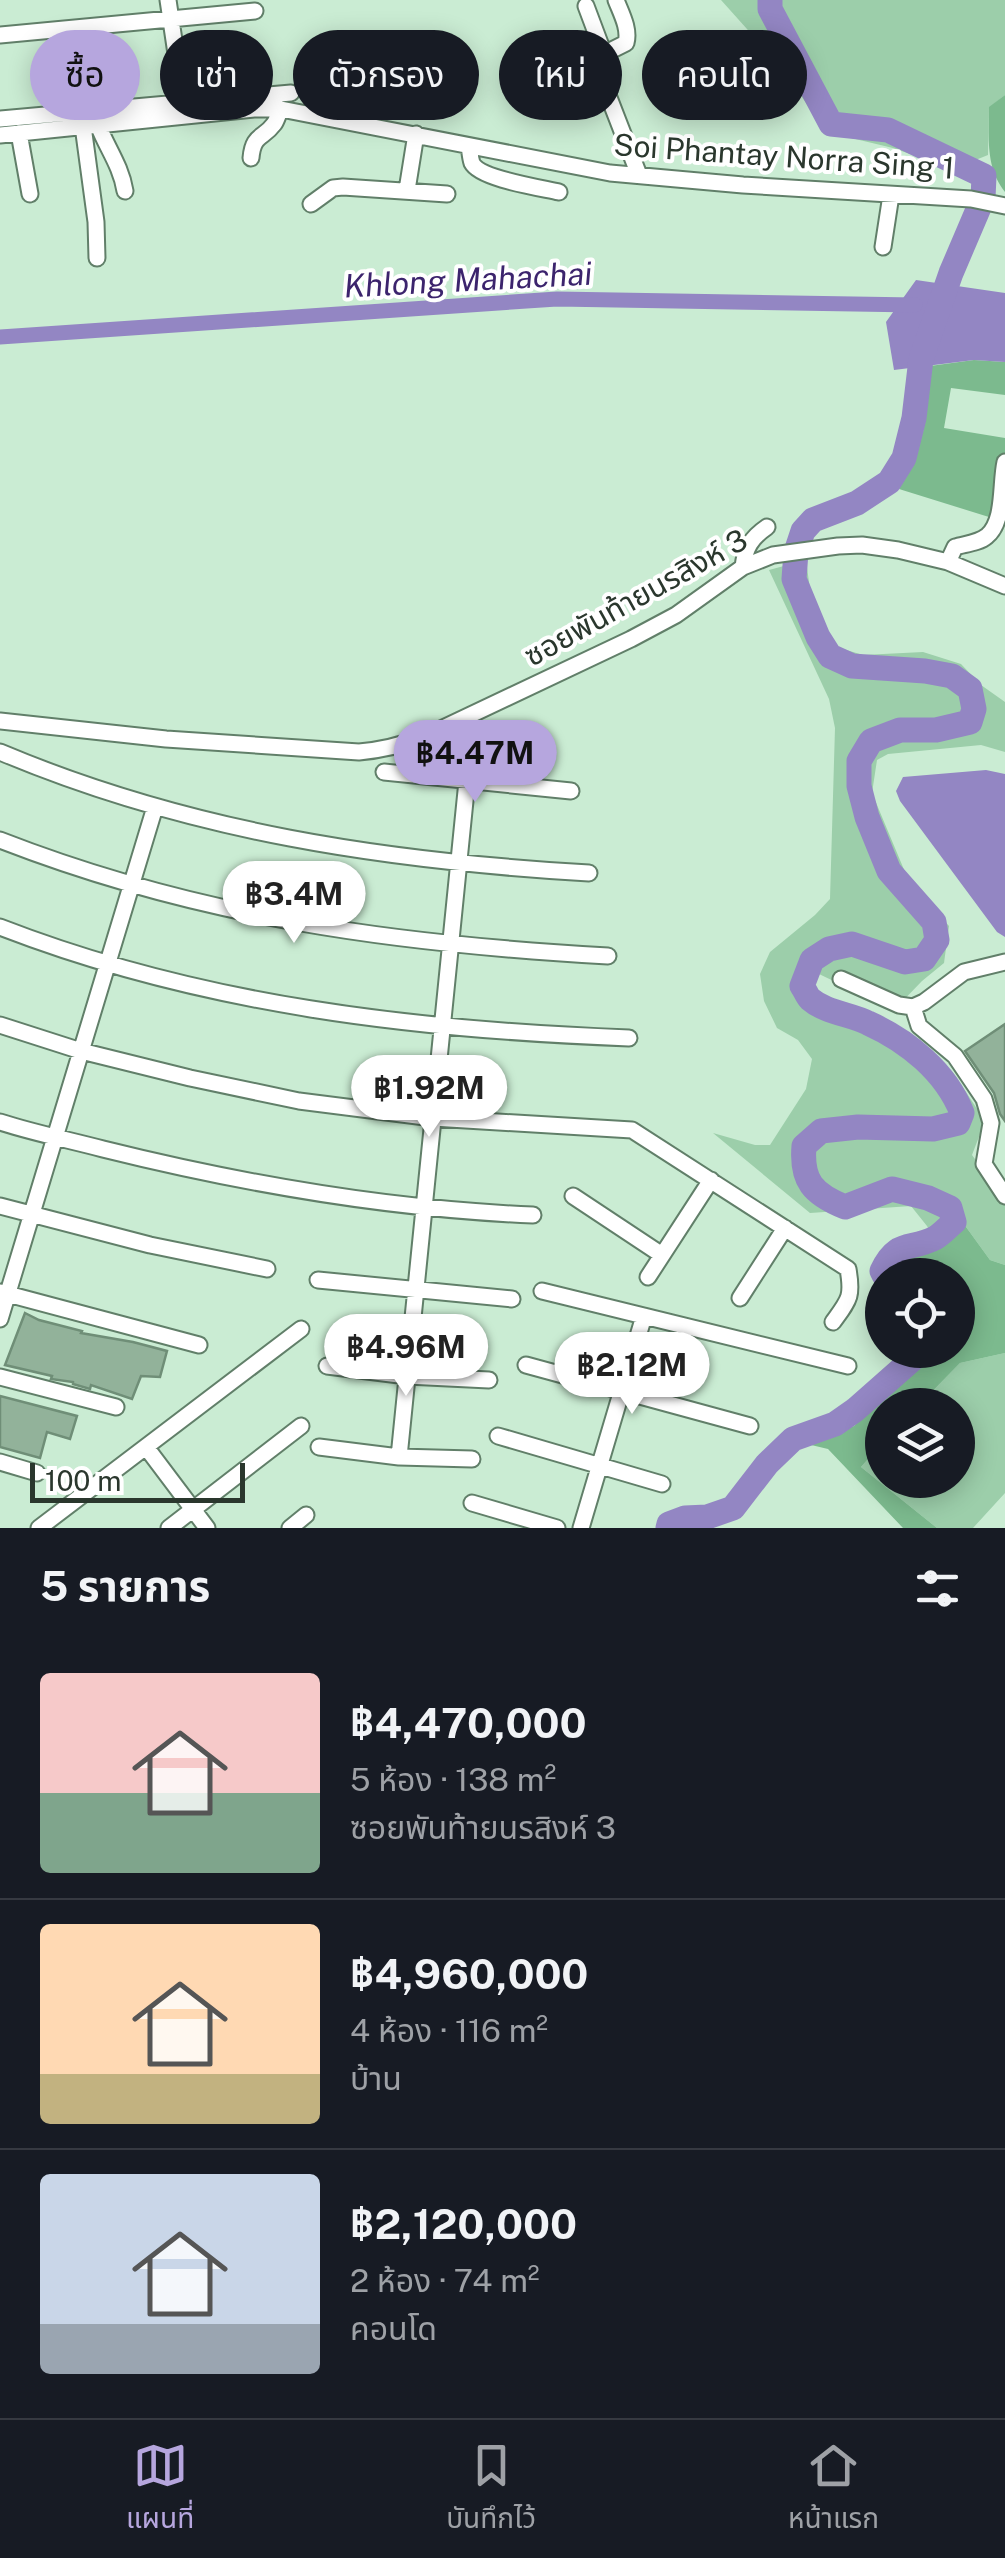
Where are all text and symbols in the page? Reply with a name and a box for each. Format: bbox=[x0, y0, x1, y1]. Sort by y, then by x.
chip: ซื้อ bbox=[30, 30, 140, 120]
chip: เช่า bbox=[160, 30, 273, 120]
chip: ตัวกรอง bbox=[293, 30, 479, 120]
chip: ใหม่ bbox=[499, 30, 622, 120]
chip: คอนโด bbox=[642, 30, 807, 120]
street label: Soi Phantay Norra Sing 1 bbox=[612, 126, 956, 186]
water label: Khlong Mahachai bbox=[343, 255, 593, 304]
street label: ซอยพันท้ายนรสิงห์ 3 bbox=[518, 521, 753, 673]
pin: ฿4.47M bbox=[394, 720, 556, 805]
text: ฿4.47M bbox=[416, 734, 534, 771]
pin: ฿3.4M bbox=[224, 861, 364, 946]
text: ฿3.4M bbox=[245, 875, 343, 912]
pin: ฿1.92M bbox=[348, 1055, 510, 1140]
text: ฿1.92M bbox=[373, 1069, 485, 1106]
map controls bbox=[865, 1258, 975, 1498]
button: locate bbox=[865, 1258, 975, 1368]
pin: ฿4.96M bbox=[325, 1314, 487, 1399]
text: ฿4.96M bbox=[346, 1328, 466, 1365]
pin: ฿2.12M bbox=[551, 1332, 713, 1417]
text: ฿2.12M bbox=[577, 1346, 687, 1383]
button: layers bbox=[865, 1388, 975, 1498]
scale bar bbox=[30, 1458, 245, 1502]
text: 100 m bbox=[45, 1464, 122, 1497]
text: 5 รายการ bbox=[40, 1561, 210, 1610]
icon: filters bbox=[910, 1561, 965, 1616]
text: ฿4,470,000 bbox=[350, 1698, 587, 1747]
icon: home bbox=[120, 1713, 240, 1833]
text: 5 ห้อง · 138 m² bbox=[350, 1761, 556, 1798]
text: ซอยพันท้ายนรสิงห์ 3 bbox=[350, 1809, 616, 1846]
text: ฿4,960,000 bbox=[350, 1949, 588, 1998]
icon: home bbox=[120, 1964, 240, 2084]
text: 4 ห้อง · 116 m² bbox=[350, 2012, 548, 2049]
text: บ้าน bbox=[350, 2060, 402, 2097]
text: ฿2,120,000 bbox=[350, 2199, 577, 2248]
icon: home bbox=[120, 2214, 240, 2334]
text: 2 ห้อง · 74 m² bbox=[350, 2262, 540, 2299]
text: คอนโด bbox=[350, 2310, 437, 2347]
tab: แผนที่ bbox=[126, 2438, 194, 2541]
tab: บันทึกไว้ bbox=[446, 2438, 536, 2541]
tab: หน้าแรก bbox=[788, 2438, 879, 2541]

